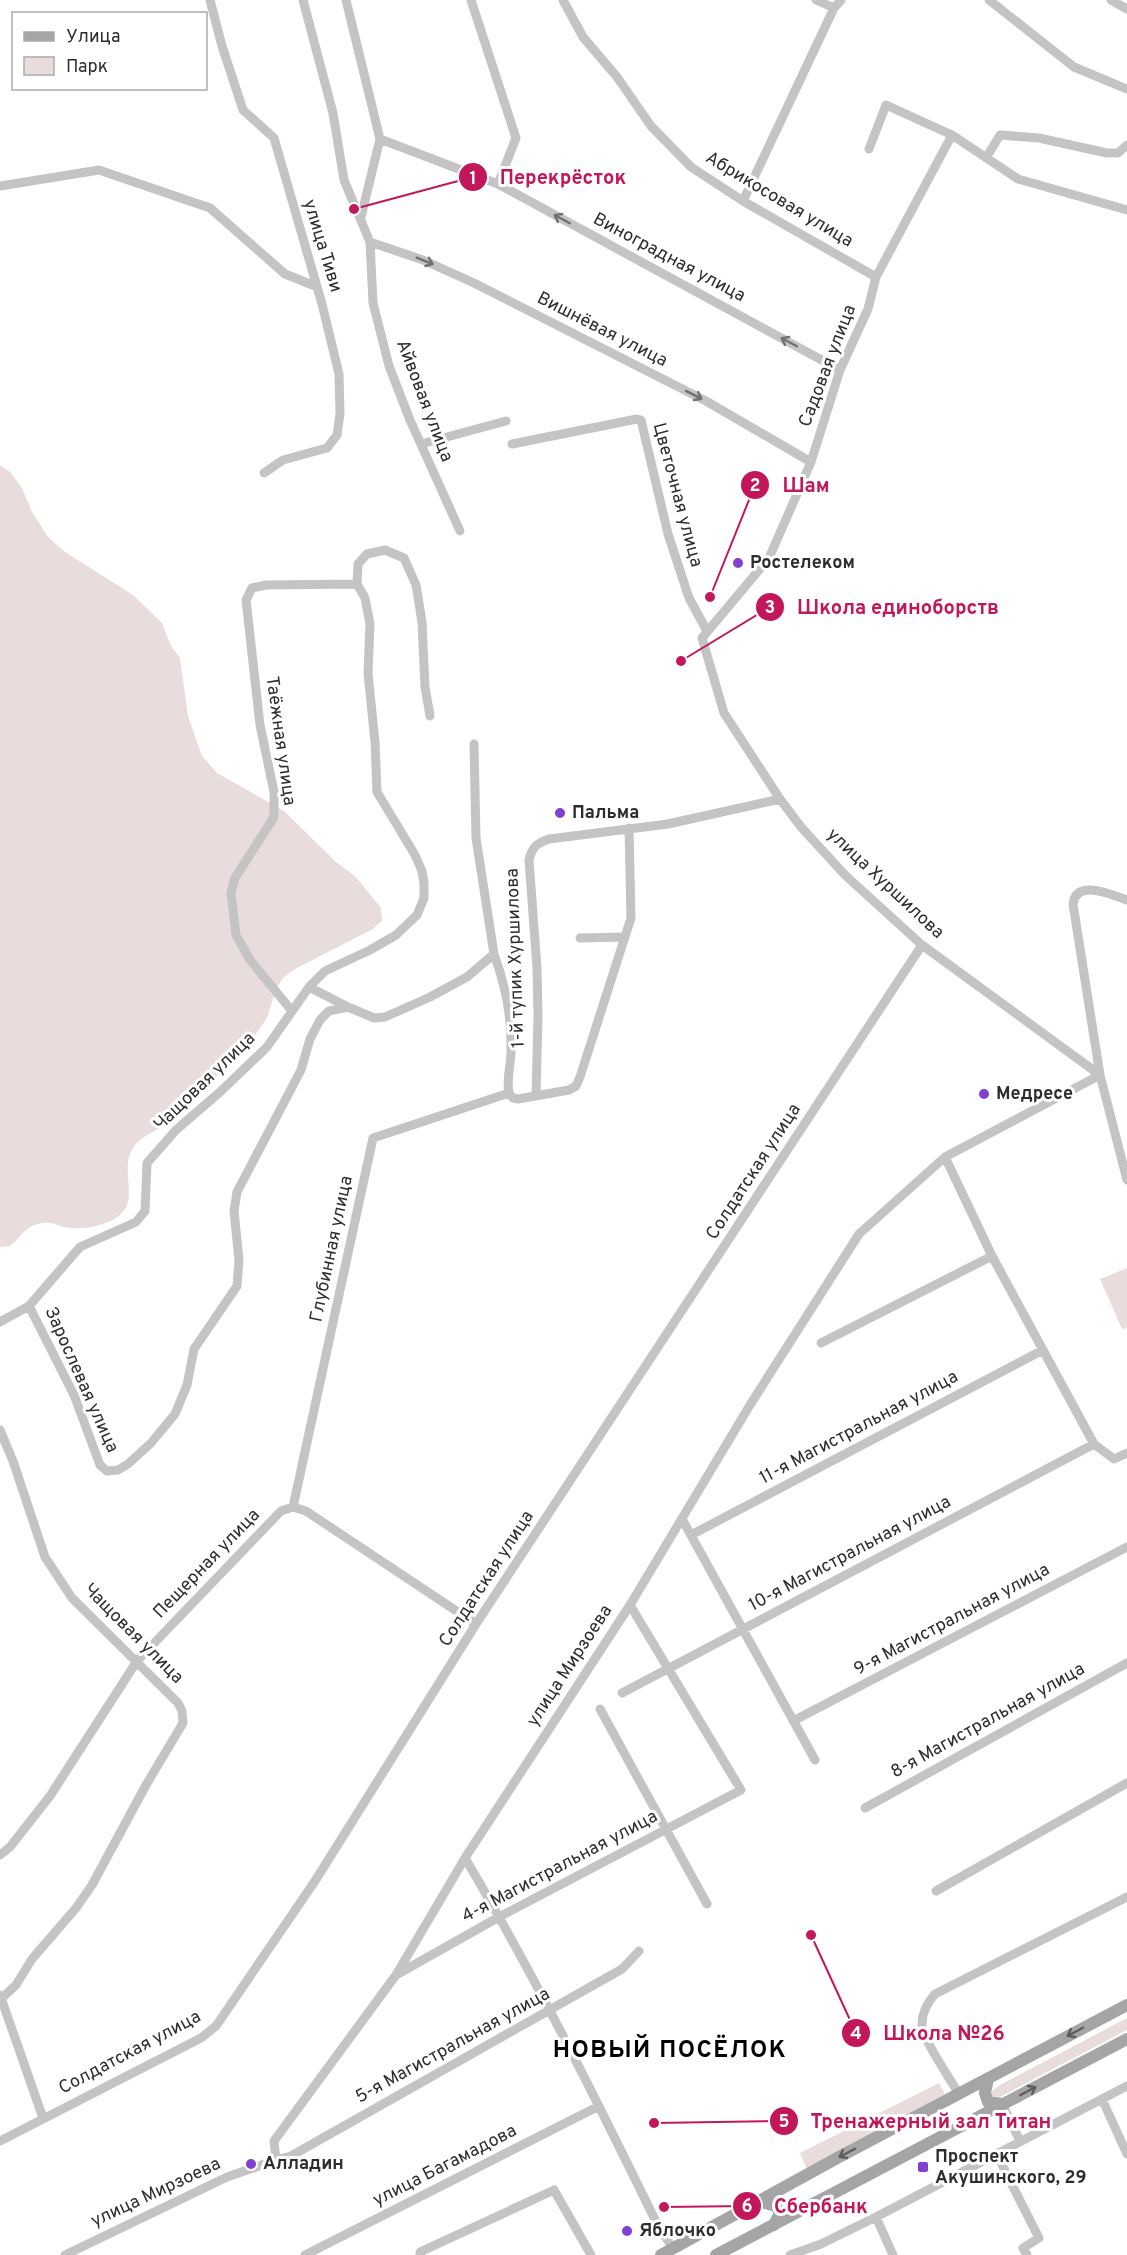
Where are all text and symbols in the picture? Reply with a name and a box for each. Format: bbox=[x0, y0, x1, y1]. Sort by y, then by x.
legend bbox=[12, 12, 207, 90]
text: Улица bbox=[66, 26, 120, 49]
text: Парк bbox=[66, 56, 108, 79]
street label: Абрикосовая улица bbox=[701, 147, 857, 253]
callout: Перекрёсток bbox=[458, 158, 638, 196]
text: Перекрёсток bbox=[500, 166, 627, 192]
text: 1 bbox=[469, 168, 477, 191]
street label: улица Тиви bbox=[297, 197, 347, 295]
street label: Виноградная улица bbox=[589, 208, 749, 308]
one-way arrow bbox=[554, 213, 571, 225]
one-way arrow bbox=[416, 256, 434, 267]
street label: Вишнёвая улица bbox=[533, 287, 671, 373]
street label: Садовая улица bbox=[794, 302, 862, 430]
one-way arrow bbox=[781, 336, 798, 348]
street label: Айвовая улица bbox=[390, 337, 458, 465]
one-way arrow bbox=[685, 389, 703, 401]
street label: Цветочная улица bbox=[647, 420, 707, 570]
callout: Шам bbox=[740, 466, 841, 504]
text: Шам bbox=[782, 474, 830, 500]
text: 2 bbox=[749, 475, 761, 498]
place label: Ростелеком bbox=[750, 552, 855, 575]
marker: Ростелеком bbox=[731, 556, 745, 570]
callout: Школа единоборств bbox=[755, 588, 1011, 626]
text: Школа единоборств bbox=[797, 596, 999, 622]
text: 3 bbox=[765, 597, 775, 620]
street label: Таёжная улица bbox=[260, 675, 300, 807]
place label: Пальма bbox=[572, 802, 639, 825]
marker: Пальма bbox=[553, 806, 567, 820]
street label: улица Хуршилова bbox=[821, 824, 949, 944]
street label: 1-й тупик Хуршилова bbox=[501, 868, 531, 1048]
street label: Чащовая улица bbox=[149, 1028, 261, 1136]
place label: Медресе bbox=[996, 1083, 1073, 1106]
marker: Медресе bbox=[977, 1087, 991, 1101]
street label: Солдатская улица bbox=[701, 1100, 807, 1244]
street label: Глубинная улица bbox=[305, 1174, 359, 1324]
street label: Зарослевая улица bbox=[38, 1303, 124, 1457]
street label: 11-я Магистральная улица bbox=[756, 1366, 962, 1490]
street label: 10-я Магистральная улица bbox=[745, 1491, 955, 1617]
street label: Пещерная улица bbox=[149, 1504, 265, 1624]
street label: Солдатская улица bbox=[434, 1507, 540, 1651]
street label: 9-я Магистральная улица bbox=[850, 1559, 1054, 1681]
street label: Чащовая улица bbox=[78, 1579, 188, 1689]
street label: улица Мирзоева bbox=[522, 1601, 618, 1731]
street label: 8-я Магистральная улица bbox=[887, 1658, 1089, 1784]
street label: 4-я Магистральная улица bbox=[458, 1805, 662, 1929]
street label: 5-я Магистральная улица bbox=[352, 1983, 554, 2109]
street label: Солдатская улица bbox=[55, 2006, 205, 2100]
callout: Школа №26 bbox=[841, 2014, 1016, 2052]
text: Школа №26 bbox=[883, 2022, 1005, 2048]
text: 4 bbox=[850, 2023, 862, 2046]
one-way arrow bbox=[1067, 2027, 1085, 2039]
district label: НОВЫЙ ПОСЁЛОК bbox=[553, 2034, 787, 2066]
one-way arrow bbox=[1019, 2084, 1037, 2096]
callout: Тренажерный зал Титан bbox=[769, 2102, 1064, 2140]
text: Тренажерный зал Титан bbox=[811, 2110, 1051, 2136]
text: 5 bbox=[779, 2111, 790, 2134]
street label: улица Багамадова bbox=[369, 2120, 521, 2212]
place label: Проспект Акушинского, 29 bbox=[935, 2146, 1087, 2190]
one-way arrow bbox=[839, 2147, 856, 2159]
street label: улица Мирзоева bbox=[87, 2153, 225, 2233]
place label: Алладин bbox=[263, 2153, 344, 2176]
marker: Алладин bbox=[244, 2157, 258, 2171]
marker: Проспект Акушинского, 29 bbox=[916, 2160, 930, 2174]
callout: Сбербанк bbox=[732, 2187, 880, 2225]
text: Сбербанк bbox=[774, 2195, 868, 2221]
text: 6 bbox=[741, 2196, 753, 2219]
place label: Яблочко bbox=[639, 2220, 716, 2243]
marker: Яблочко bbox=[620, 2224, 634, 2238]

